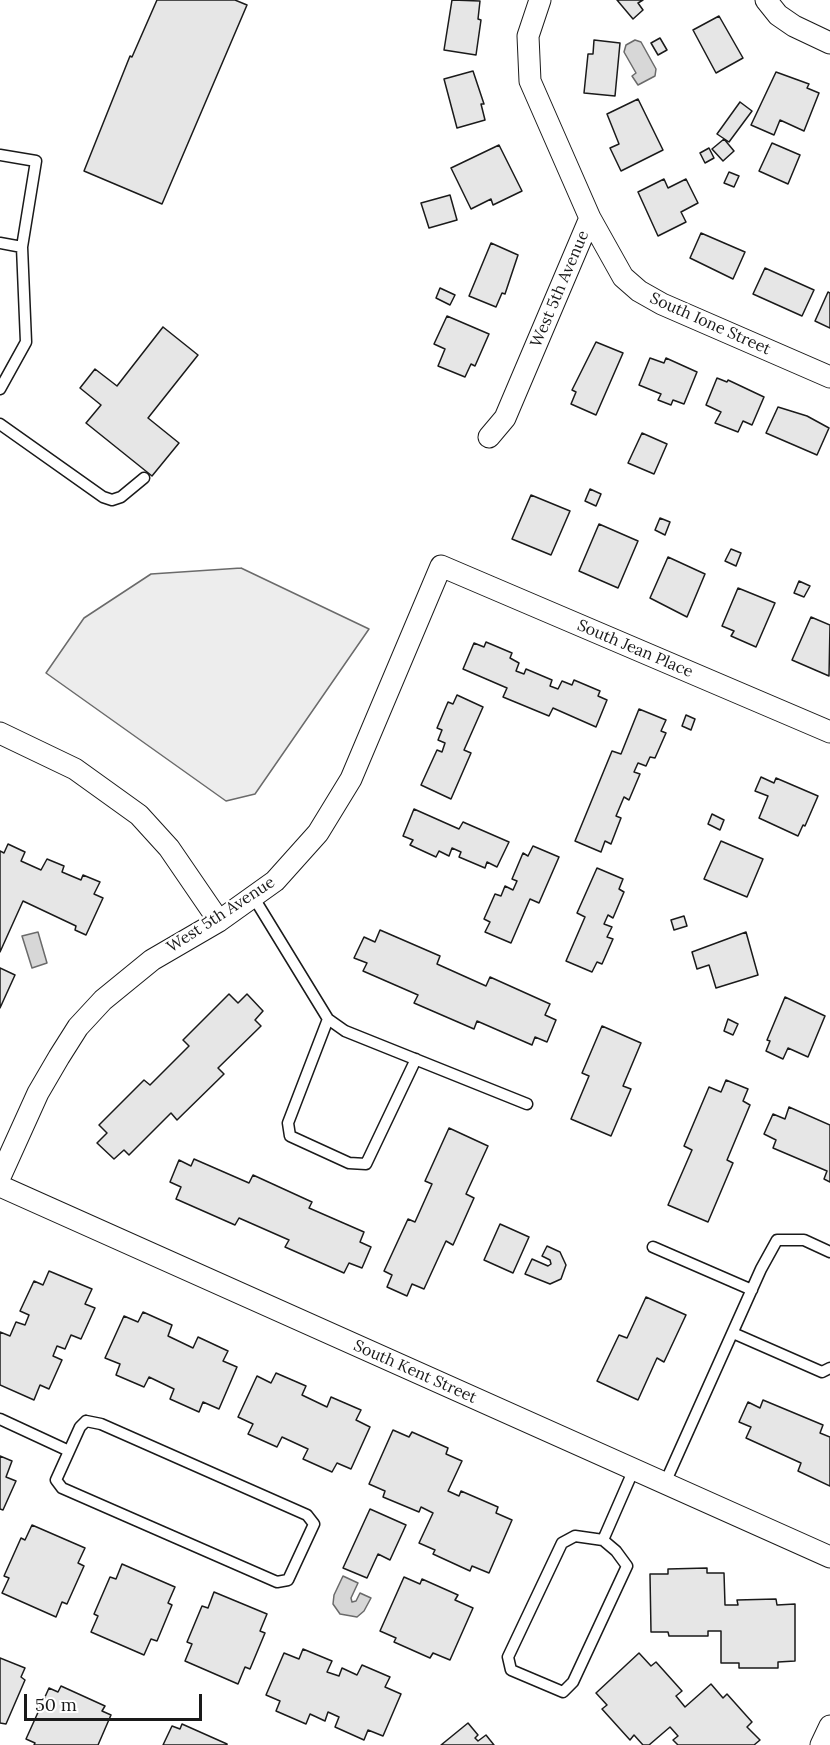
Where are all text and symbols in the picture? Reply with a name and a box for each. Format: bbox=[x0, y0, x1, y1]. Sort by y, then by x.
street label: West 5th Avenue bbox=[527, 228, 593, 350]
street label: South Ione Street bbox=[647, 289, 773, 359]
street label: South Jean Place bbox=[574, 616, 696, 682]
street label: West 5th Avenue bbox=[163, 873, 279, 957]
street label: South Kent Street bbox=[351, 1336, 479, 1408]
scale bar bbox=[27, 1682, 206, 1720]
text: 50 m bbox=[35, 1693, 77, 1716]

